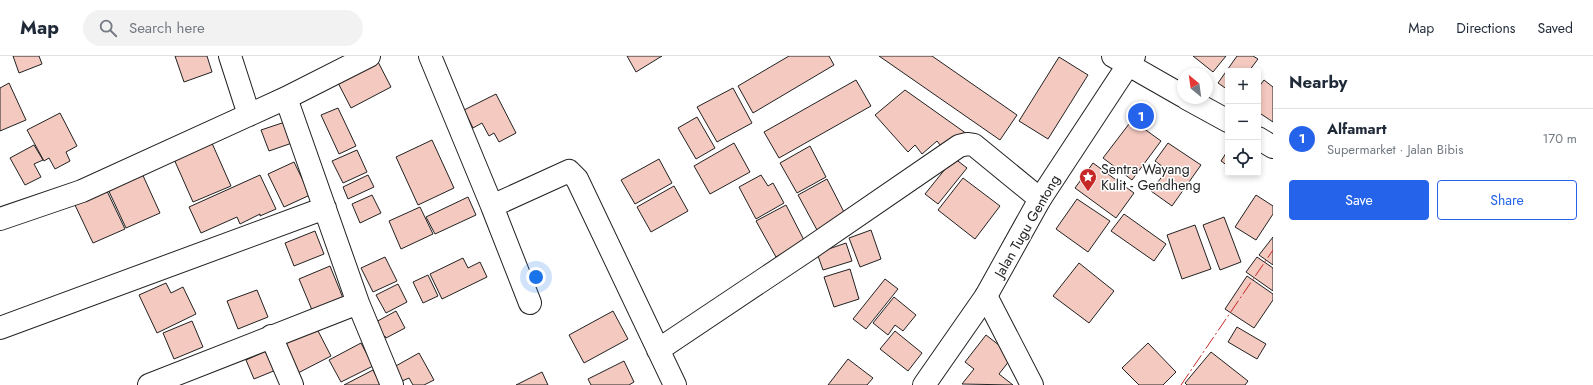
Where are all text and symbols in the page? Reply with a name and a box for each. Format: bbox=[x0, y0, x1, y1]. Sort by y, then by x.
search box bbox=[83, 10, 363, 46]
text: Map bbox=[20, 14, 59, 41]
icon: search bbox=[97, 17, 119, 39]
text: Search here bbox=[129, 17, 205, 39]
text: Map bbox=[1408, 18, 1434, 38]
text: Directions bbox=[1456, 18, 1516, 38]
text: Saved bbox=[1538, 18, 1573, 38]
north arrow bbox=[1177, 68, 1213, 104]
map controls bbox=[1225, 68, 1261, 176]
button: + bbox=[1225, 68, 1261, 104]
text: Nearby bbox=[1289, 70, 1347, 94]
pin: 1 bbox=[1128, 101, 1154, 131]
button: − bbox=[1225, 104, 1261, 140]
text: Alfamart bbox=[1327, 118, 1387, 140]
text: 1 bbox=[1299, 129, 1305, 148]
text: 170 m bbox=[1542, 129, 1577, 148]
button: locate bbox=[1225, 140, 1261, 176]
text: Supermarket · Jalan Bibis bbox=[1327, 140, 1463, 159]
place label: Sentra Wayang Kulit - Gendheng bbox=[1101, 159, 1201, 195]
place icon: Sentra Wayang Kulit - Gendheng bbox=[1078, 167, 1098, 192]
street label: Jalan Tugu Gentong bbox=[988, 171, 1065, 283]
button: Save bbox=[1289, 180, 1429, 220]
button: Share bbox=[1437, 180, 1577, 220]
your location bbox=[526, 267, 546, 287]

